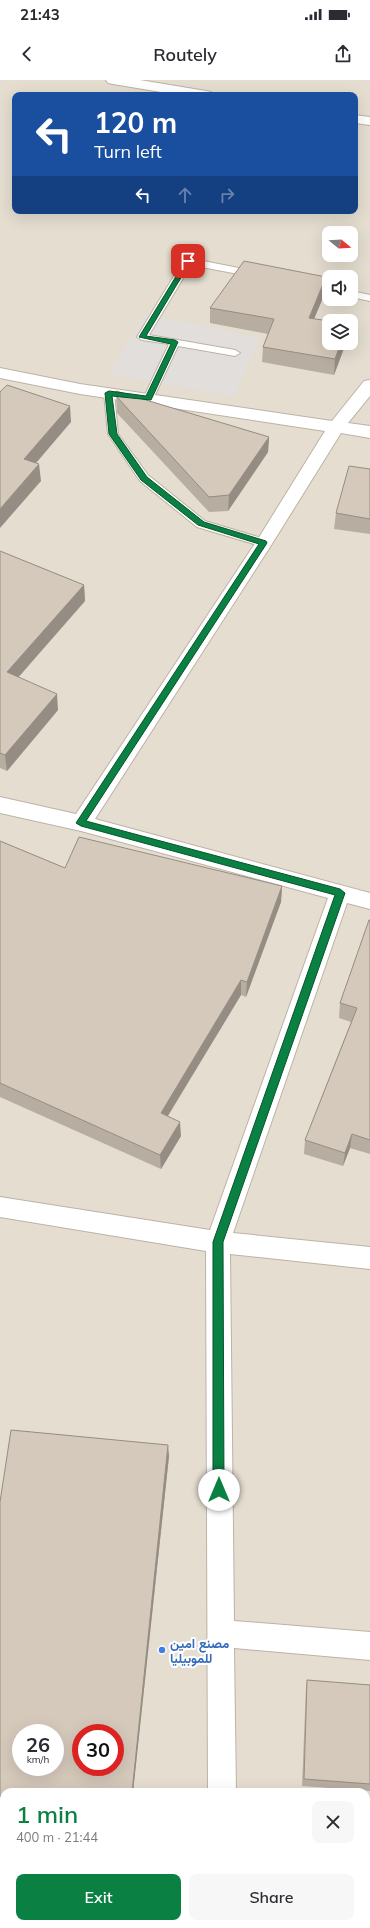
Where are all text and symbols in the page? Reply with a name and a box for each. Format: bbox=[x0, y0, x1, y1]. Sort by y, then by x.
text: 21:43 bbox=[20, 5, 60, 24]
icon: back bbox=[16, 43, 38, 65]
text: Routely bbox=[153, 43, 217, 66]
icon: share bbox=[332, 43, 354, 65]
text: 120 m bbox=[94, 105, 177, 140]
icon: left bbox=[28, 108, 80, 160]
text: Turn left bbox=[94, 140, 162, 163]
icon: left bbox=[132, 184, 154, 206]
icon: ahead bbox=[174, 184, 196, 206]
icon: right bbox=[216, 184, 238, 206]
north arrow bbox=[322, 226, 358, 262]
map controls bbox=[322, 226, 358, 350]
pin bbox=[171, 244, 205, 278]
icon: arrive bbox=[177, 250, 199, 272]
button: sound bbox=[322, 270, 358, 306]
button: layers bbox=[322, 314, 358, 350]
position arrow bbox=[198, 1469, 240, 1511]
place label: مصنع امين للموبيليا bbox=[170, 1635, 229, 1667]
marker: مصنع امين للموبيليا bbox=[157, 1645, 167, 1655]
speed limit sign: 30 bbox=[72, 1724, 124, 1776]
text: 26 bbox=[26, 1732, 50, 1757]
text: km/h bbox=[27, 1753, 49, 1766]
text: 1 min bbox=[16, 1799, 78, 1829]
button: close bbox=[312, 1801, 354, 1843]
text: 400 m · 21:44 bbox=[16, 1829, 98, 1845]
button: Exit bbox=[16, 1874, 181, 1920]
button: Share bbox=[189, 1874, 354, 1920]

